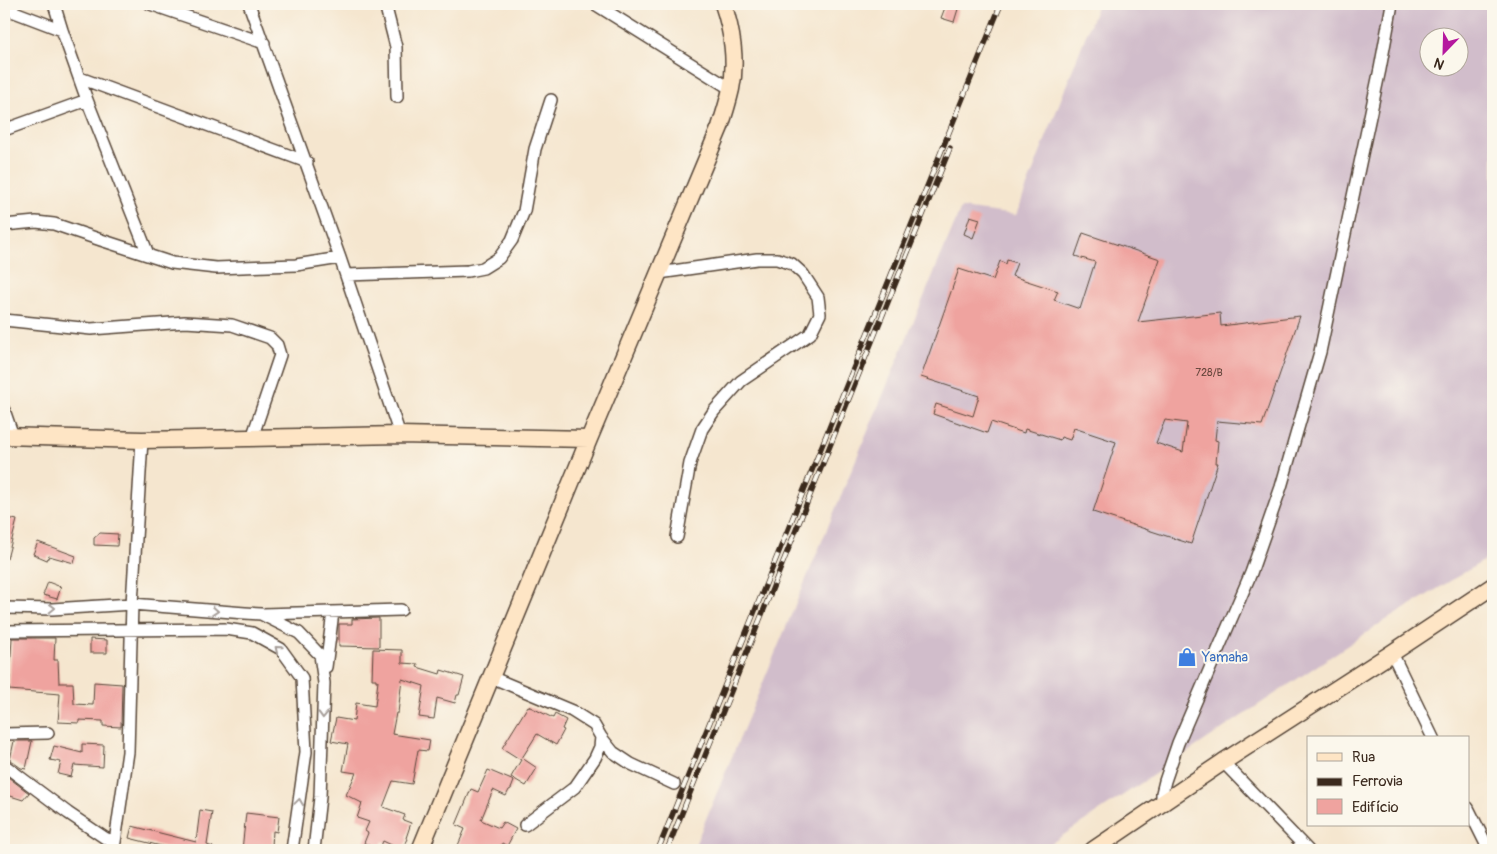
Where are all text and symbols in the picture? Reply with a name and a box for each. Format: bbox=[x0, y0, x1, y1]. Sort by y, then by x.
north arrow bbox=[1420, 28, 1470, 78]
text: N bbox=[1431, 54, 1447, 73]
house number: 728/B bbox=[1195, 366, 1223, 379]
one-way arrow bbox=[49, 603, 57, 614]
one-way arrow bbox=[211, 605, 219, 616]
one-way arrow bbox=[274, 646, 283, 655]
shop icon: Yamaha bbox=[1176, 646, 1198, 668]
place label: Yamaha bbox=[1201, 649, 1248, 666]
one-way arrow bbox=[318, 712, 329, 720]
legend bbox=[1307, 736, 1470, 826]
text: Rua bbox=[1352, 748, 1375, 767]
text: Ferrovia bbox=[1352, 772, 1403, 791]
one-way arrow bbox=[293, 798, 304, 806]
text: Edifício bbox=[1352, 798, 1398, 817]

